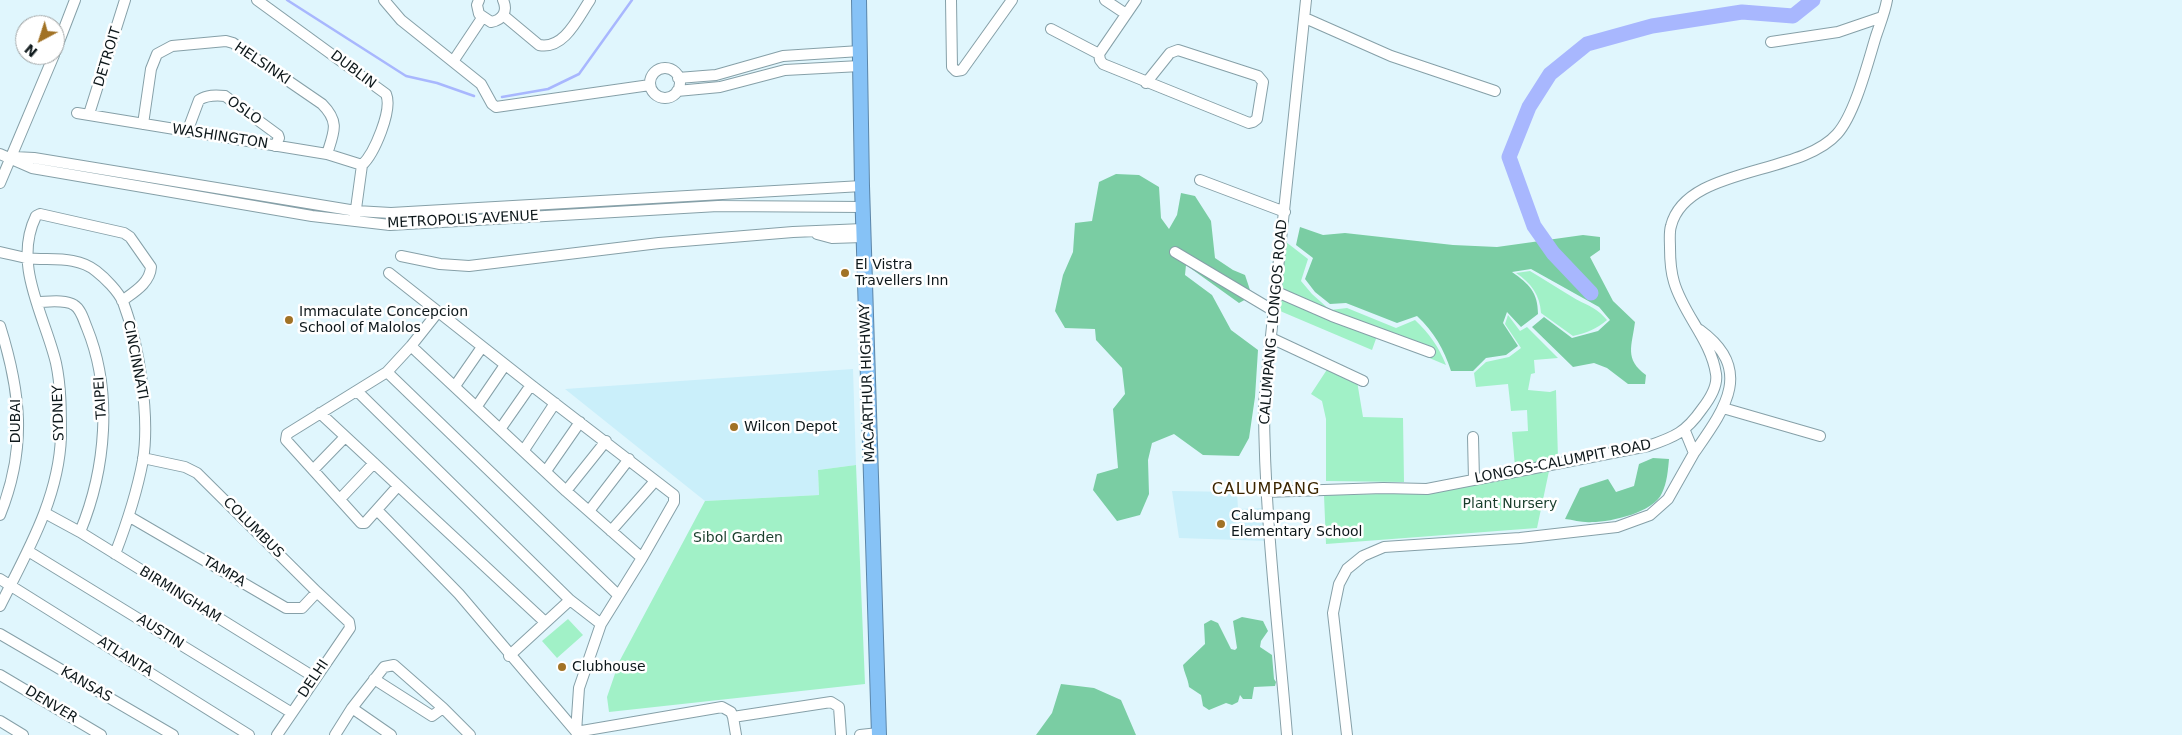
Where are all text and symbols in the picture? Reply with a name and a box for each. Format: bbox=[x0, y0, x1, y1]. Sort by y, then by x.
north arrow bbox=[15, 15, 65, 65]
street label: DETROIT bbox=[91, 25, 125, 89]
street label: HELSINKI bbox=[231, 39, 293, 89]
text: N bbox=[21, 41, 41, 61]
street label: DUBLIN bbox=[327, 47, 379, 93]
street label: OSLO bbox=[224, 93, 264, 129]
street label: WASHINGTON bbox=[171, 121, 269, 153]
street label: METROPOLIS AVENUE bbox=[387, 208, 539, 232]
street label: CALUMPANG - LONGOS ROAD bbox=[1257, 219, 1291, 425]
place label: El Vistra Travellers Inn bbox=[855, 257, 948, 290]
marker: El Vistra Travellers Inn bbox=[839, 267, 851, 279]
street label: MACARTHUR HIGHWAY bbox=[857, 303, 879, 463]
place label: Immaculate Concepcion School of Malolos bbox=[299, 304, 468, 336]
marker: Immaculate Concepcion School of Malolos bbox=[283, 314, 295, 326]
street label: CINCINNATI bbox=[119, 319, 151, 401]
street label: TAIPEI bbox=[91, 376, 111, 420]
street label: SYDNEY bbox=[50, 385, 68, 441]
street label: DUBAI bbox=[8, 399, 24, 443]
place label: Wilcon Depot bbox=[744, 419, 837, 435]
marker: Wilcon Depot bbox=[728, 421, 740, 433]
street label: LONGOS-CALUMPIT ROAD bbox=[1473, 437, 1653, 487]
district label: CALUMPANG bbox=[1211, 480, 1321, 500]
street label: COLUMBUS bbox=[219, 494, 287, 562]
park label: Plant Nursery bbox=[1463, 496, 1557, 512]
place label: Calumpang Elementary School bbox=[1231, 508, 1363, 540]
marker: Calumpang Elementary School bbox=[1215, 518, 1227, 530]
park label: Sibol Garden bbox=[693, 530, 783, 546]
street label: TAMPA bbox=[200, 553, 248, 591]
street label: BIRMINGHAM bbox=[136, 563, 224, 627]
street label: AUSTIN bbox=[134, 611, 186, 653]
street label: ATLANTA bbox=[94, 633, 156, 681]
street label: DELHI bbox=[295, 657, 333, 701]
place label: Clubhouse bbox=[572, 659, 646, 675]
marker: Clubhouse bbox=[556, 661, 568, 673]
street label: KANSAS bbox=[57, 664, 115, 706]
street label: DENVER bbox=[22, 683, 80, 727]

